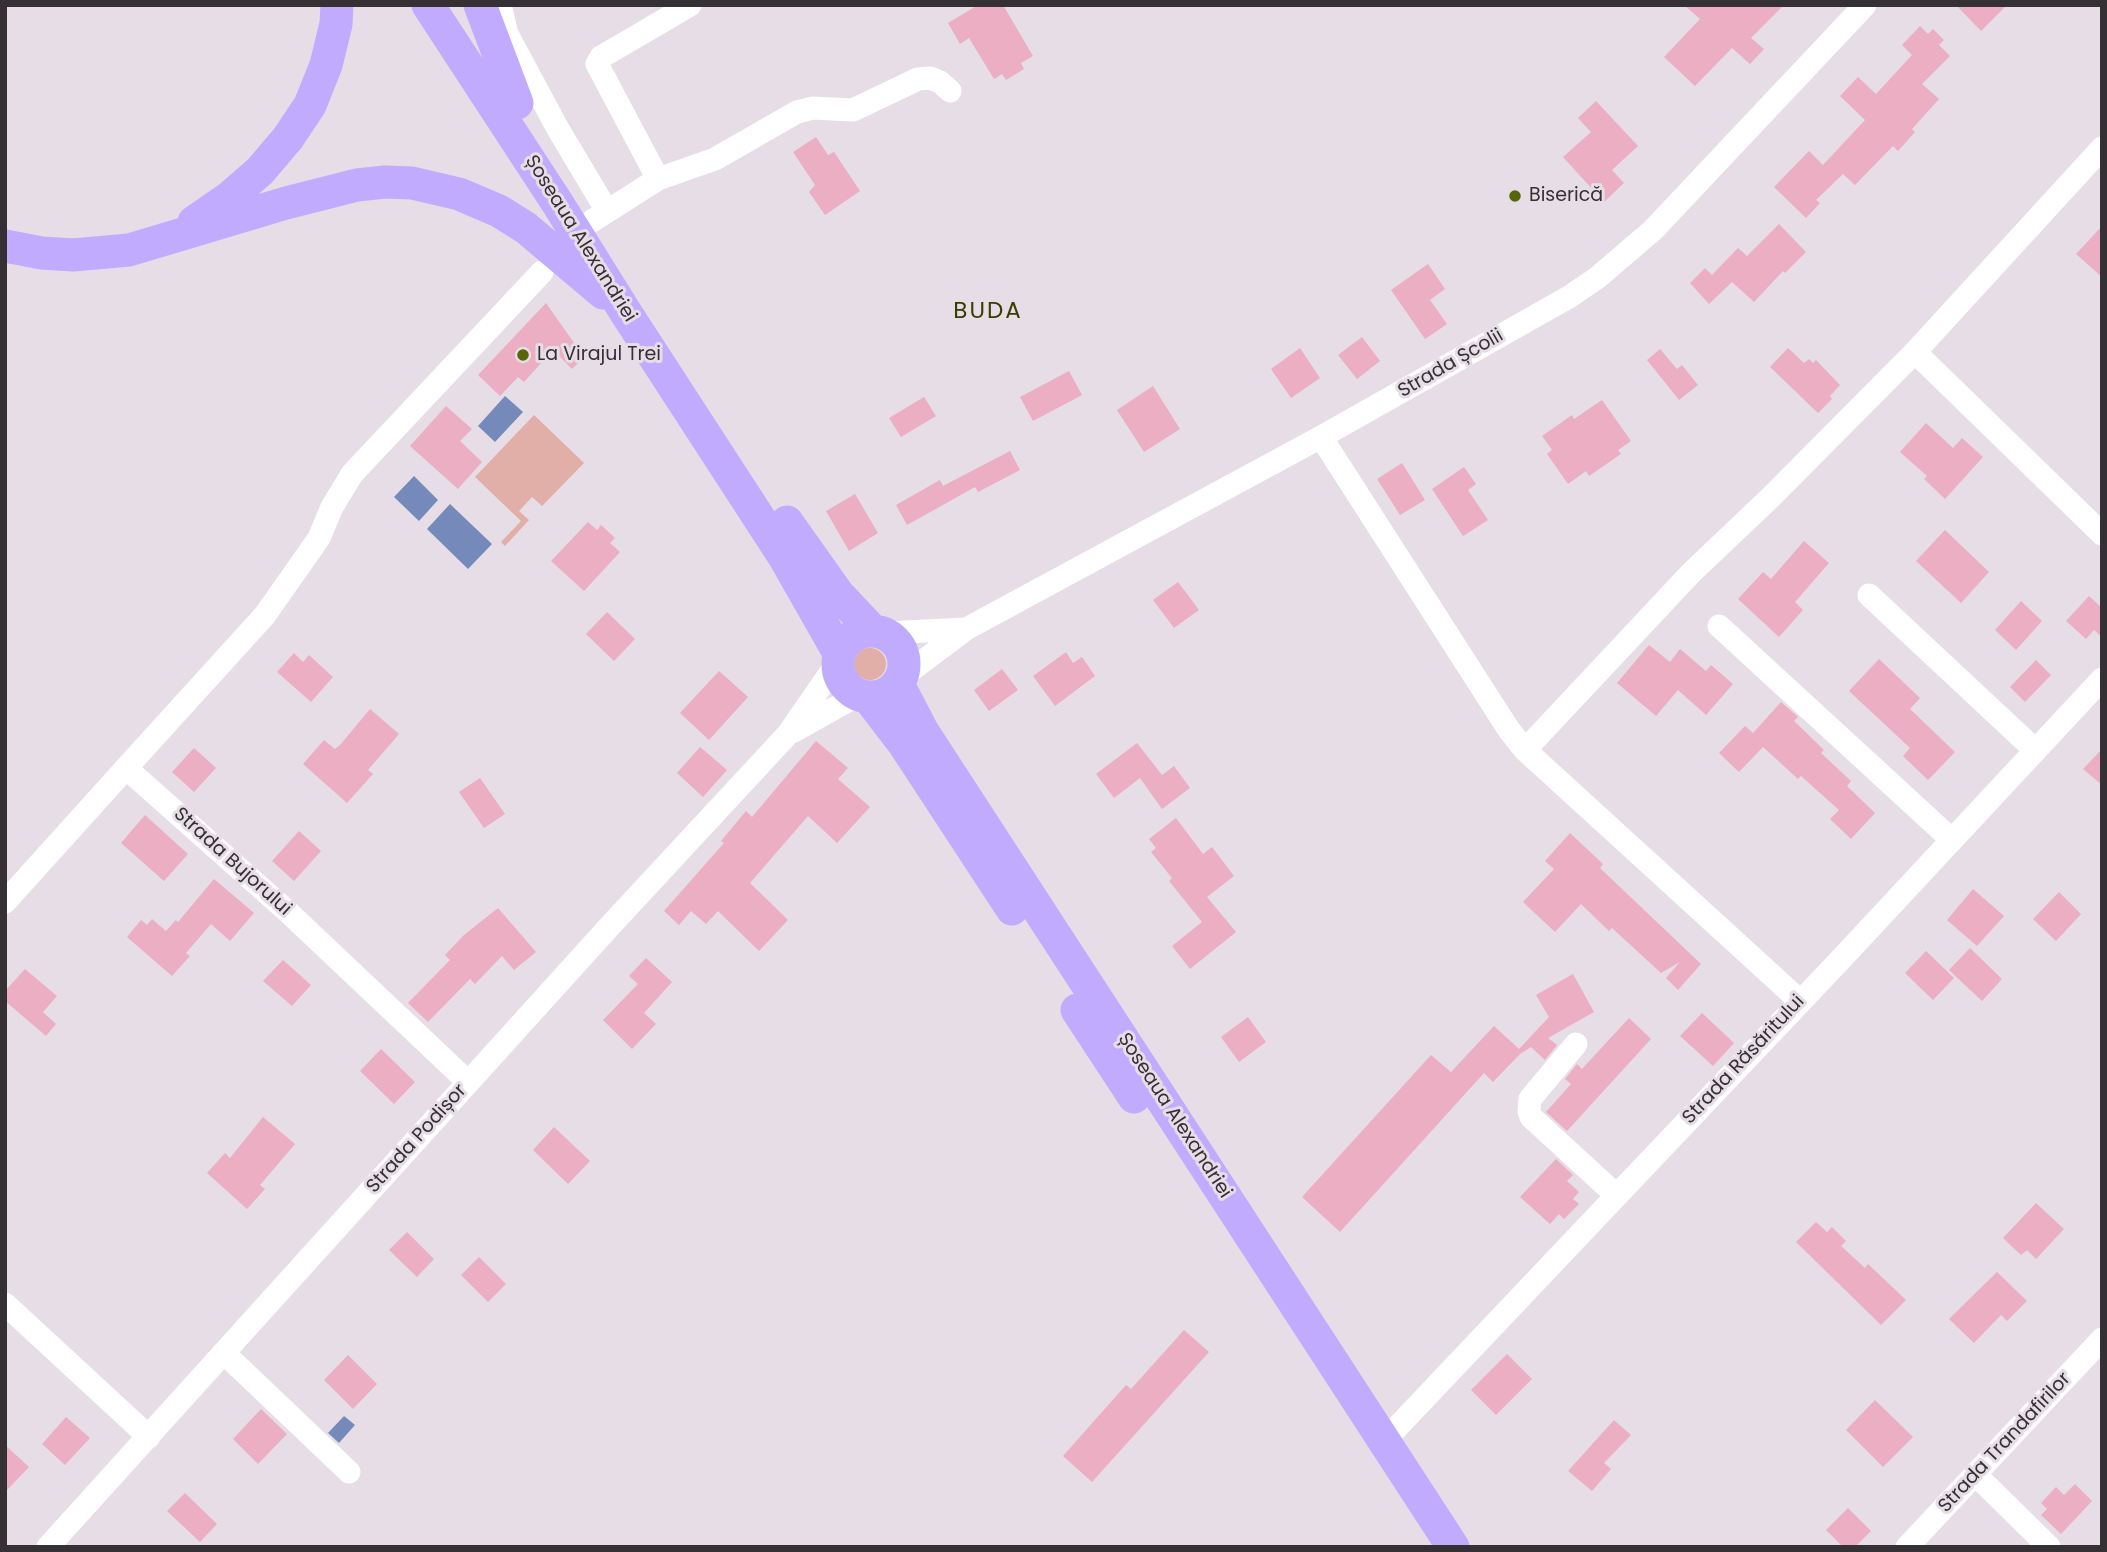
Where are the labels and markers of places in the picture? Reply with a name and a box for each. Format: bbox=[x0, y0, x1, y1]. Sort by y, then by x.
place label: Biserică bbox=[1529, 185, 1603, 207]
marker: Biserică bbox=[1507, 188, 1523, 204]
place label: La Virajul Trei bbox=[537, 344, 661, 366]
marker: La Virajul Trei bbox=[515, 347, 531, 363]

